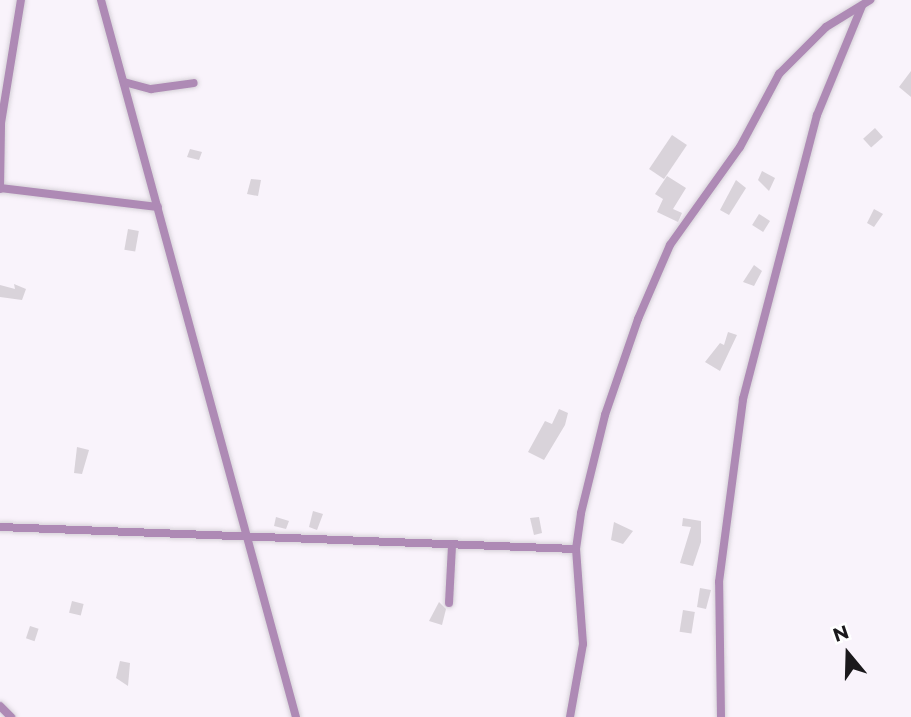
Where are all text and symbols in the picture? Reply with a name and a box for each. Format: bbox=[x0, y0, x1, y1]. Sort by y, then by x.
north arrow bbox=[813, 619, 883, 689]
text: N bbox=[830, 620, 852, 647]

